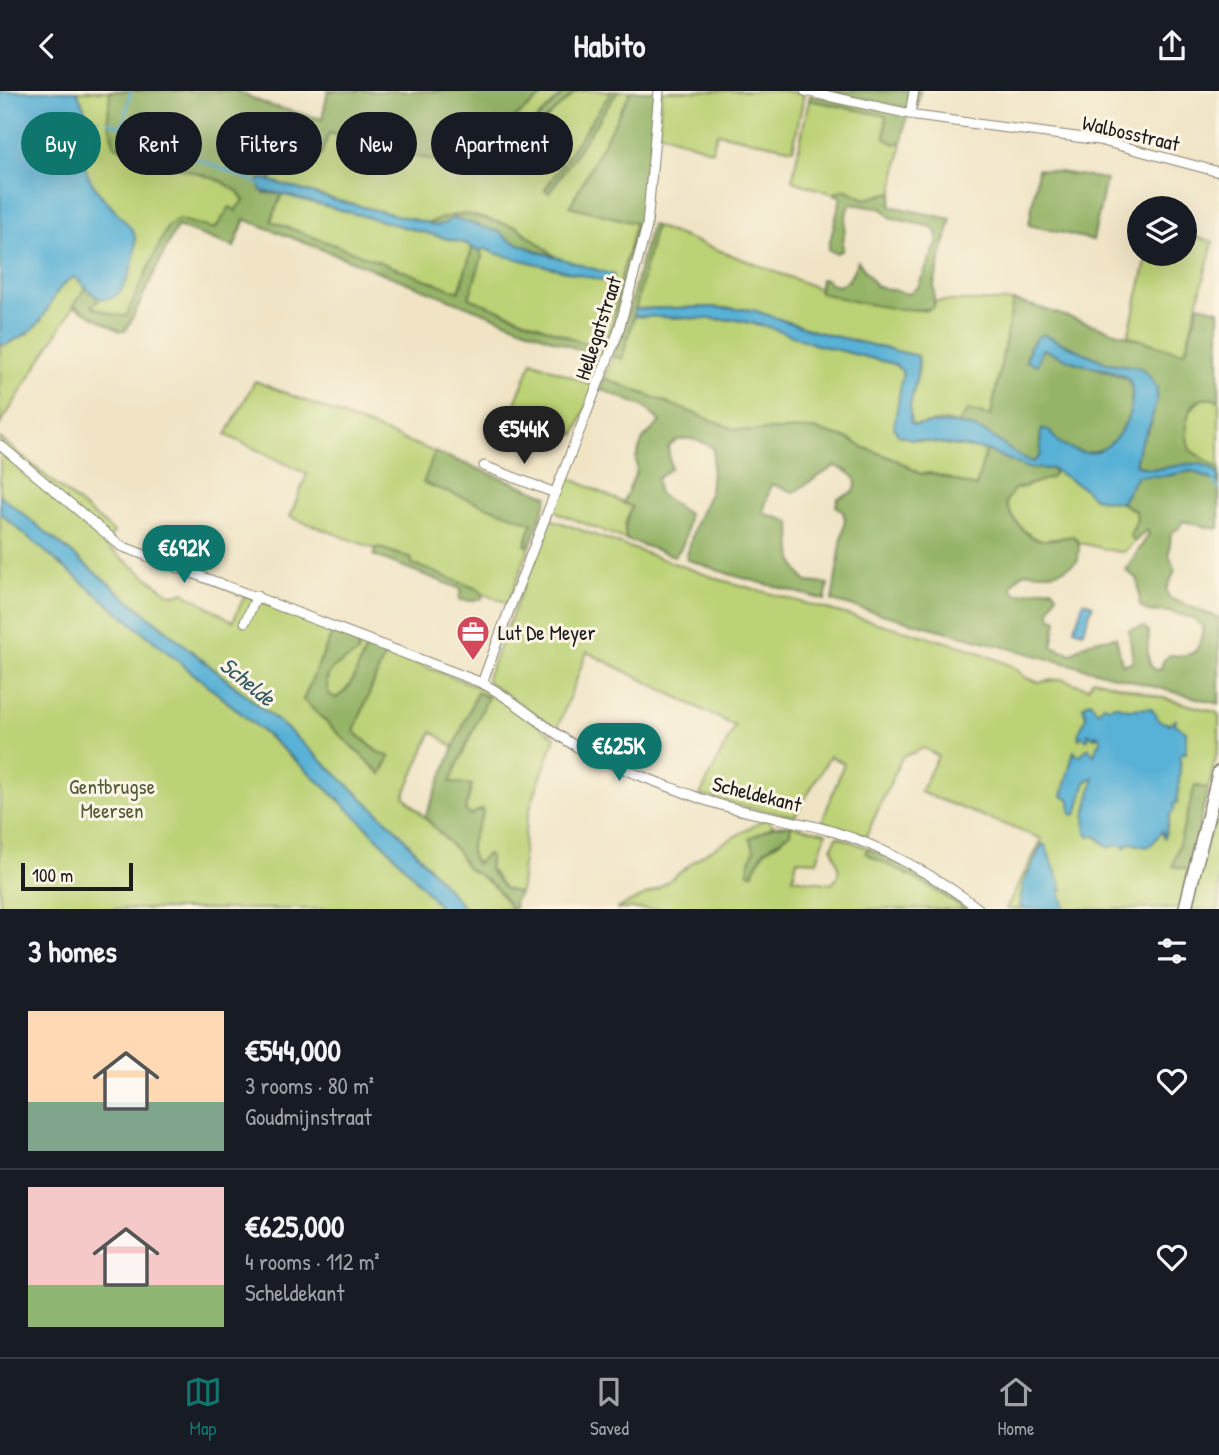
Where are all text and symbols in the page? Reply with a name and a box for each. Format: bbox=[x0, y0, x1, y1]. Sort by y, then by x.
text: Habito bbox=[574, 24, 645, 67]
icon: back bbox=[28, 27, 66, 65]
icon: share bbox=[1153, 27, 1191, 65]
street label: Walbosstraat bbox=[1079, 108, 1183, 158]
chip: Buy bbox=[21, 112, 101, 175]
chip: Rent bbox=[115, 112, 202, 175]
chip: Filters bbox=[216, 112, 322, 175]
chip: New bbox=[336, 112, 417, 175]
chip: Apartment bbox=[431, 112, 573, 175]
map controls bbox=[1127, 196, 1197, 266]
button: layers bbox=[1127, 196, 1197, 266]
street label: Hellegatstraat bbox=[568, 272, 629, 384]
pin: €544K bbox=[475, 407, 573, 466]
text: €544K bbox=[499, 413, 549, 444]
pin: €692K bbox=[135, 525, 233, 585]
text: €692K bbox=[158, 532, 210, 563]
office icon: Lut De Meyer bbox=[454, 613, 492, 662]
place label: Lut De Meyer bbox=[498, 618, 596, 647]
water label: Schelde bbox=[214, 649, 283, 713]
pin: €625K bbox=[570, 723, 668, 783]
text: €625K bbox=[593, 730, 645, 761]
street label: Scheldekant bbox=[709, 769, 805, 819]
park label: Gentbrugse Meersen bbox=[69, 772, 155, 825]
scale bar bbox=[21, 860, 133, 892]
text: 100 m bbox=[32, 862, 73, 888]
text: 3 homes bbox=[28, 931, 117, 971]
icon: filters bbox=[1153, 932, 1191, 970]
text: €544,000 bbox=[245, 1030, 341, 1070]
icon: home bbox=[84, 1039, 168, 1123]
icon: heart bbox=[1153, 1062, 1191, 1100]
text: 3 rooms · 80 m² bbox=[245, 1070, 374, 1101]
text: Goudmijnstraat bbox=[245, 1101, 372, 1132]
text: €625,000 bbox=[245, 1206, 345, 1246]
icon: home bbox=[84, 1215, 168, 1299]
icon: heart bbox=[1153, 1238, 1191, 1276]
text: 4 rooms · 112 m² bbox=[245, 1246, 380, 1277]
text: Scheldekant bbox=[245, 1277, 344, 1308]
tab: Map bbox=[184, 1373, 222, 1441]
tab: Saved bbox=[590, 1373, 629, 1441]
tab: Home bbox=[997, 1373, 1035, 1441]

